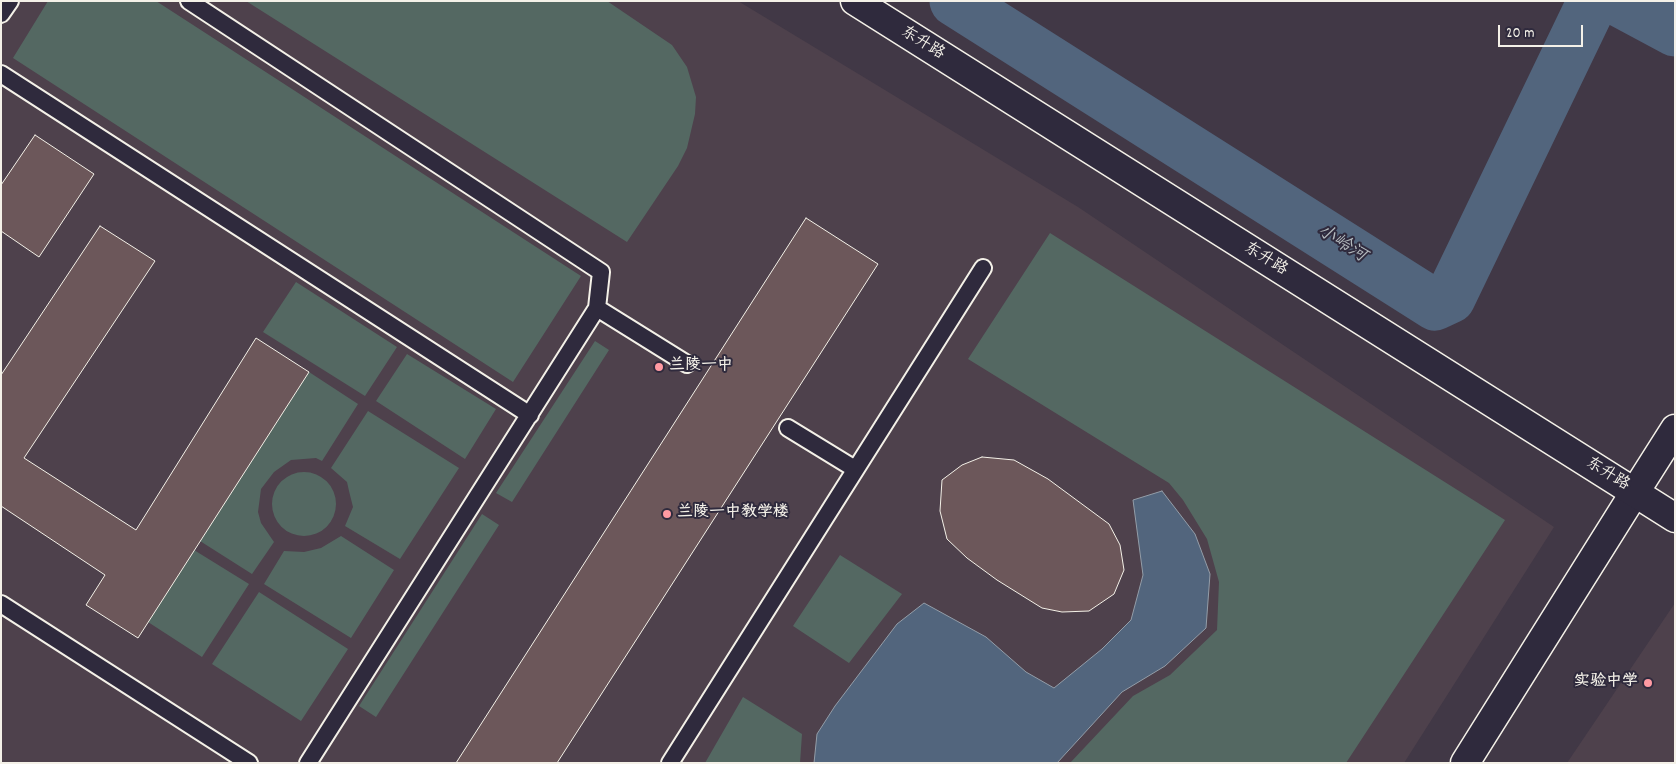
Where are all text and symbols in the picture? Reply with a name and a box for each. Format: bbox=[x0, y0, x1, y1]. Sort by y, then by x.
scale bar bbox=[1501, 15, 1586, 47]
street label: 东升路 bbox=[897, 23, 947, 65]
text: 20 m bbox=[1506, 23, 1534, 45]
water label: 小岭河 bbox=[1312, 222, 1370, 268]
street label: 东升路 bbox=[1240, 239, 1290, 281]
place label: 兰陵一中 bbox=[669, 357, 733, 377]
marker: 兰陵一中 bbox=[653, 361, 665, 373]
street label: 东升路 bbox=[1582, 454, 1632, 496]
place label: 兰陵一中教学楼 bbox=[677, 504, 789, 524]
marker: 兰陵一中教学楼 bbox=[661, 508, 673, 520]
place label: 实验中学 bbox=[1574, 673, 1638, 693]
marker: 实验中学 bbox=[1642, 677, 1654, 689]

